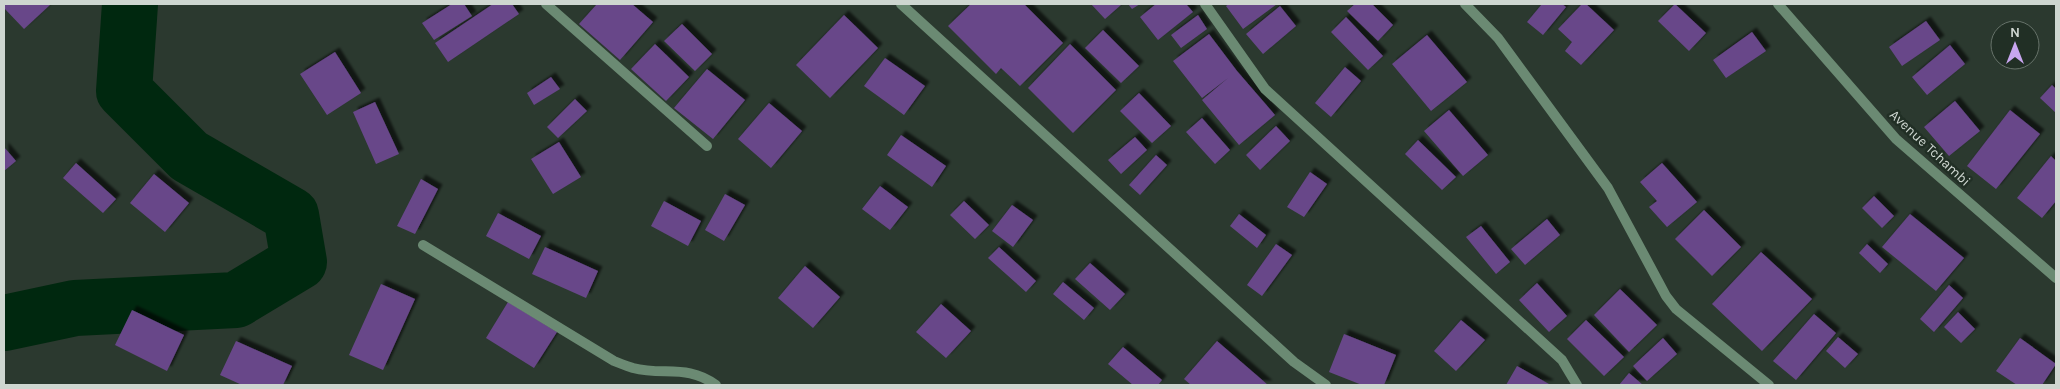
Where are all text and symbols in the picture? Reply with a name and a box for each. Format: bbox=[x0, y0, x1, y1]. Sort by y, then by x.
north arrow bbox=[1990, 20, 2040, 70]
text: N bbox=[2010, 24, 2020, 41]
street label: Avenue Tchambi bbox=[1886, 106, 1974, 190]

